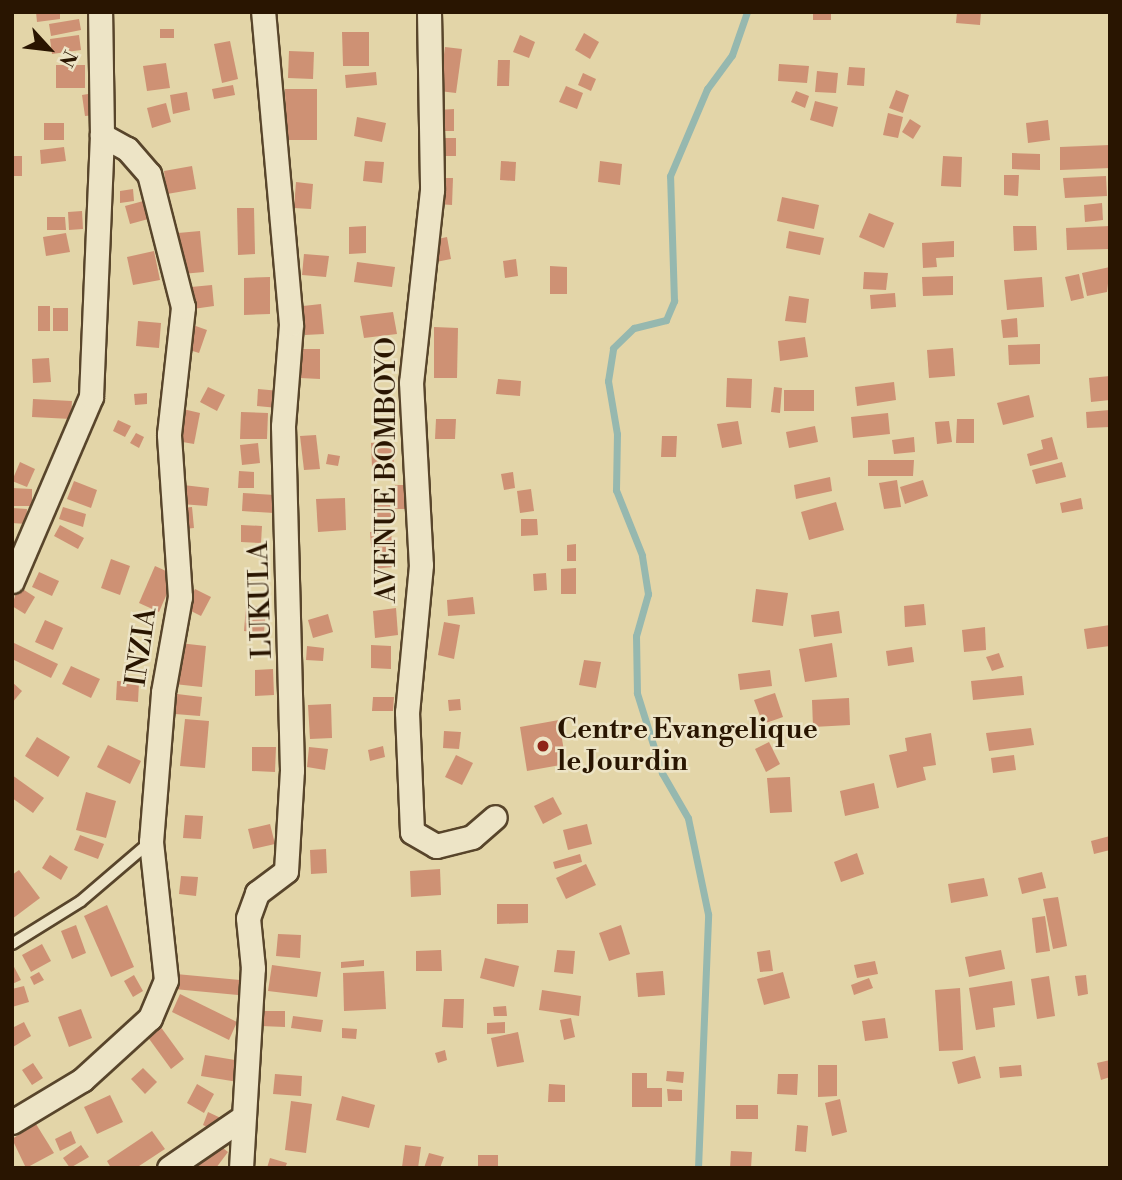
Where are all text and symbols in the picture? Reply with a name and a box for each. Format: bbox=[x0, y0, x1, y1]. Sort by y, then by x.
north arrow bbox=[14, 14, 84, 84]
text: N bbox=[54, 46, 82, 71]
street label: AVENUE BOMBOYO bbox=[370, 337, 404, 603]
street label: LUKULA bbox=[242, 541, 280, 659]
street label: INZIA bbox=[120, 606, 164, 688]
place label: Centre Evangelique le Jourdin bbox=[557, 713, 818, 779]
marker: Centre Evangelique le Jourdin bbox=[535, 738, 551, 754]

